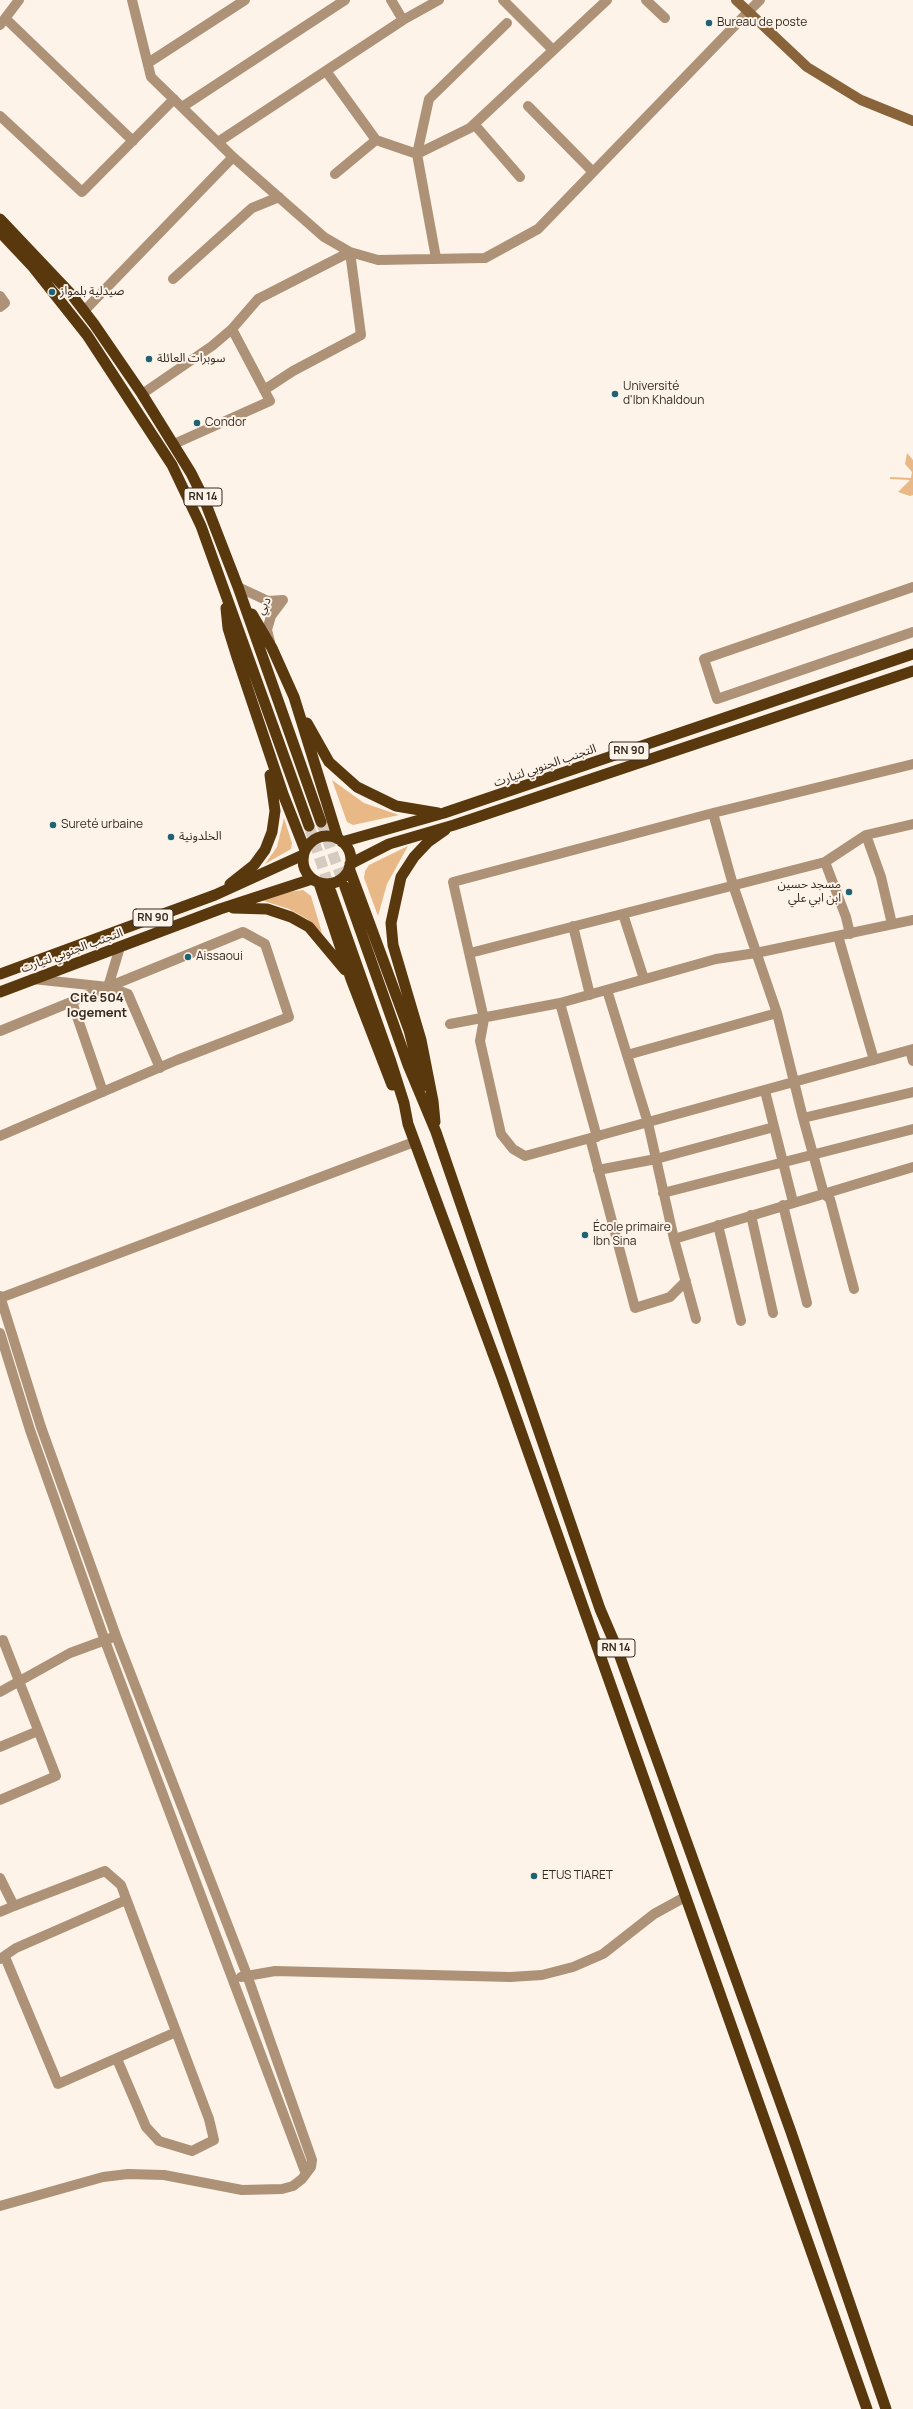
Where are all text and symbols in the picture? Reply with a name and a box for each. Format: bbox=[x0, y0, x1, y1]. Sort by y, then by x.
place label: Bureau de poste bbox=[717, 16, 807, 30]
marker: Bureau de poste bbox=[704, 18, 714, 28]
place label: صيدلية بلمواز bbox=[60, 285, 124, 299]
marker: صيدلية بلمواز bbox=[47, 287, 57, 297]
place label: سوبرات العائلة bbox=[157, 352, 225, 366]
marker: سوبرات العائلة bbox=[144, 354, 154, 364]
place label: Université d'Ibn Khaldoun bbox=[623, 380, 704, 408]
marker: Université d'Ibn Khaldoun bbox=[610, 389, 620, 399]
place label: Condor bbox=[205, 416, 246, 430]
marker: Condor bbox=[192, 418, 202, 428]
road number: RN 14 bbox=[184, 488, 222, 506]
street label: دبي bbox=[253, 595, 275, 617]
street label: التجنب الجنوبي لتيارت bbox=[492, 742, 598, 790]
road number: RN 90 bbox=[609, 742, 649, 760]
place label: Sureté urbaine bbox=[61, 818, 143, 832]
marker: Sureté urbaine bbox=[48, 820, 58, 830]
place label: الخلدونية bbox=[179, 830, 222, 844]
marker: الخلدونية bbox=[166, 832, 176, 842]
place label: مسجد حسين ابن ابي علي bbox=[778, 878, 841, 906]
marker: مسجد حسين ابن ابي علي bbox=[844, 887, 854, 897]
road number: RN 90 bbox=[133, 909, 173, 927]
street label: التجنب الجنوبي لتيارت bbox=[19, 926, 125, 976]
place label: Aissaoui bbox=[196, 950, 243, 964]
marker: Aissaoui bbox=[183, 952, 193, 962]
district label: Cité 504 logement bbox=[67, 990, 127, 1021]
place label: École primaire Ibn Sina bbox=[593, 1221, 671, 1249]
marker: École primaire Ibn Sina bbox=[580, 1230, 590, 1240]
road number: RN 14 bbox=[597, 1639, 635, 1657]
place label: ETUS TIARET bbox=[542, 1869, 613, 1883]
marker: ETUS TIARET bbox=[529, 1871, 539, 1881]

